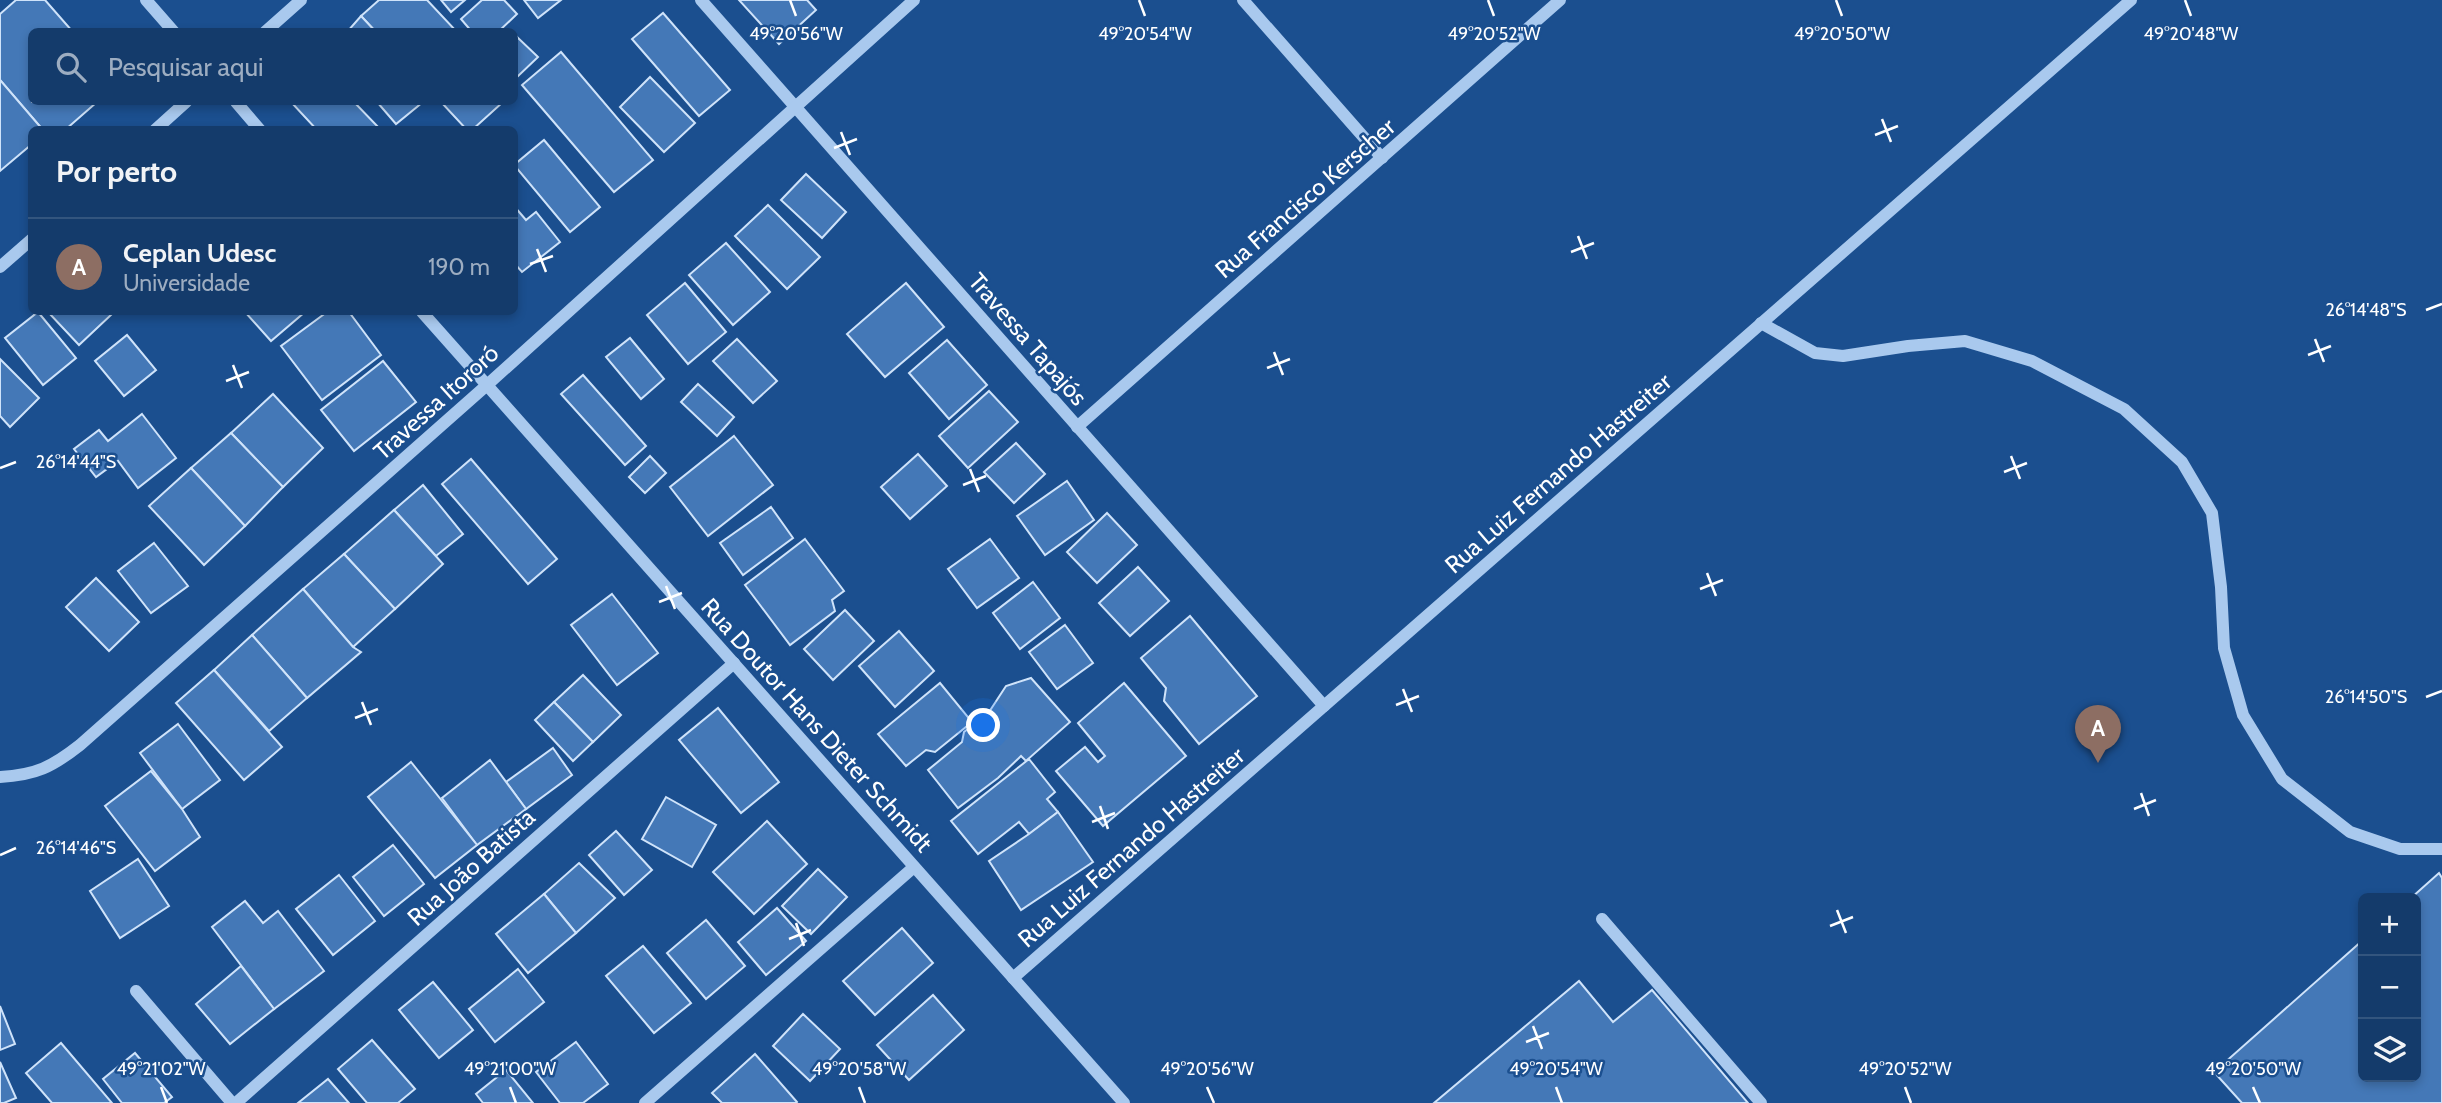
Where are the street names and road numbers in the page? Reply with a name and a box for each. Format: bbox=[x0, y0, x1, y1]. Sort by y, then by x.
street label: Rua Francisco Kerscher bbox=[1209, 112, 1401, 284]
street label: Travessa Tapajós bbox=[963, 267, 1093, 411]
street label: Travessa Itororó bbox=[368, 338, 504, 466]
street label: Rua Luiz Fernando Hastreiter bbox=[1439, 367, 1677, 579]
street label: Rua Doutor Hans Dieter Schmidt bbox=[695, 592, 939, 858]
street label: Rua Luiz Fernando Hastreiter bbox=[1012, 741, 1250, 953]
street label: Rua João Batista bbox=[401, 802, 541, 932]

